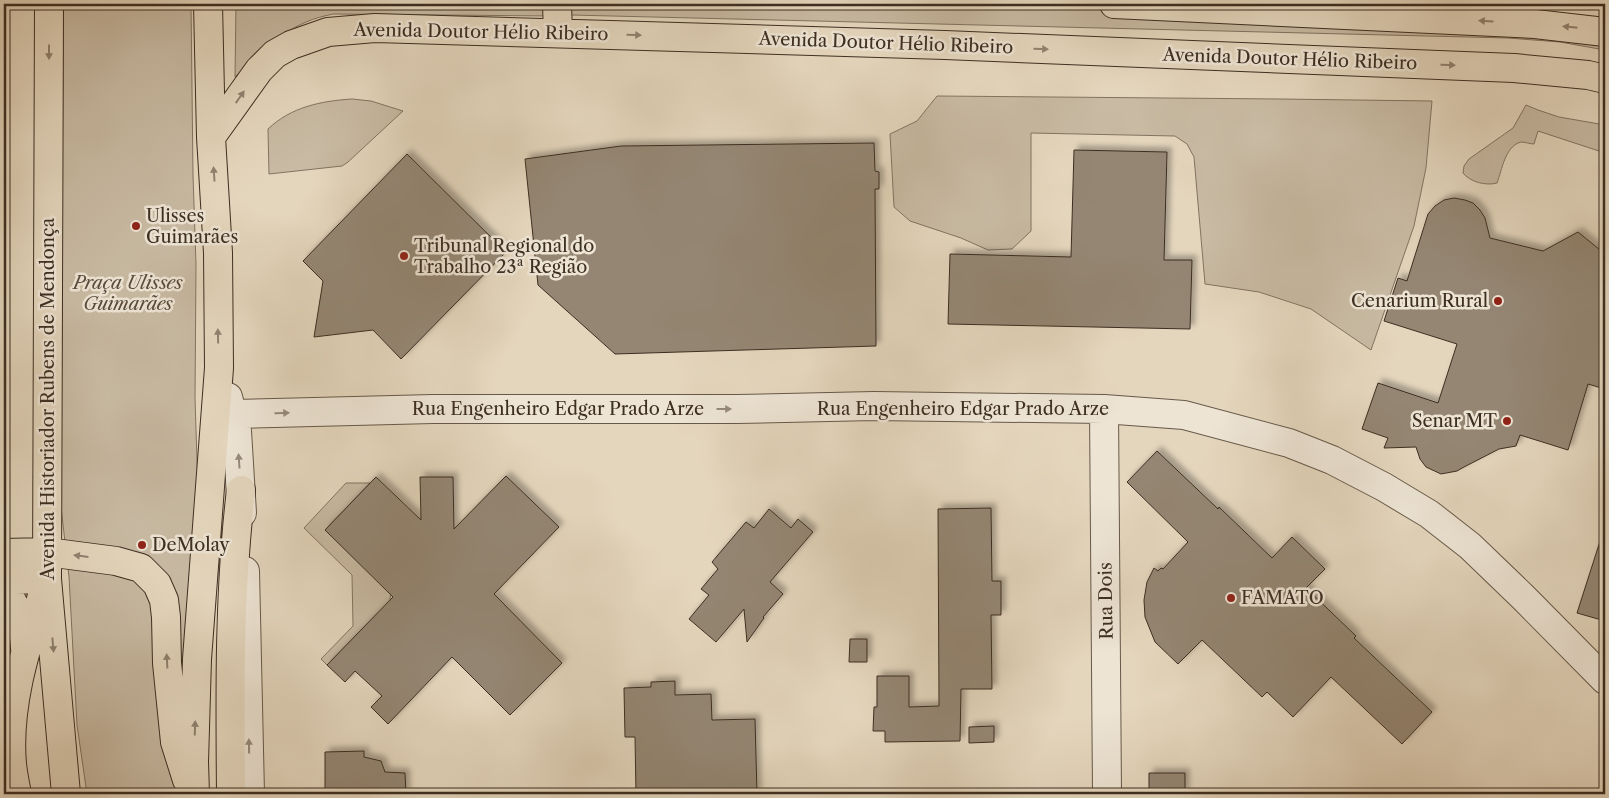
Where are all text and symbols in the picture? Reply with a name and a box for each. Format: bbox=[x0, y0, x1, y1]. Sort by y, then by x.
one-way arrow bbox=[1478, 17, 1494, 25]
street label: Avenida Doutor Hélio Ribeiro bbox=[352, 19, 609, 45]
one-way arrow bbox=[1562, 23, 1578, 31]
street label: Avenida Doutor Hélio Ribeiro bbox=[757, 28, 1014, 58]
one-way arrow bbox=[626, 31, 642, 39]
street label: Avenida Doutor Hélio Ribeiro bbox=[1161, 44, 1418, 74]
one-way arrow bbox=[45, 45, 53, 61]
one-way arrow bbox=[1033, 45, 1049, 53]
one-way arrow bbox=[1440, 61, 1456, 69]
one-way arrow bbox=[235, 91, 245, 104]
one-way arrow bbox=[210, 166, 218, 182]
place label: Ulisses Guimarães bbox=[146, 205, 238, 248]
street label: Avenida Historiador Rubens de Mendonça bbox=[37, 217, 59, 581]
marker: Ulisses Guimarães bbox=[130, 220, 142, 232]
place label: Tribunal Regional do Trabalho 23ª Região bbox=[414, 235, 594, 278]
marker: Tribunal Regional do Trabalho 23ª Região bbox=[398, 250, 410, 262]
park label: Praça Ulisses Guimarães bbox=[71, 272, 183, 315]
place label: Cenarium Rural bbox=[1351, 290, 1488, 312]
marker: Cenarium Rural bbox=[1492, 295, 1504, 307]
one-way arrow bbox=[214, 328, 222, 344]
street label: Rua Engenheiro Edgar Prado Arze bbox=[412, 398, 704, 420]
street label: Rua Engenheiro Edgar Prado Arze bbox=[817, 398, 1109, 420]
one-way arrow bbox=[717, 405, 733, 413]
one-way arrow bbox=[274, 409, 290, 417]
place label: Senar MT bbox=[1412, 410, 1498, 432]
marker: Senar MT bbox=[1501, 415, 1513, 427]
one-way arrow bbox=[234, 452, 242, 468]
place label: DeMolay bbox=[152, 534, 231, 556]
marker: DeMolay bbox=[136, 539, 148, 551]
one-way arrow bbox=[73, 552, 89, 560]
street label: Rua Dois bbox=[1094, 562, 1118, 640]
place label: FAMATO bbox=[1241, 587, 1324, 609]
marker: FAMATO bbox=[1225, 592, 1237, 604]
one-way arrow bbox=[49, 638, 57, 654]
one-way arrow bbox=[163, 653, 171, 669]
one-way arrow bbox=[192, 720, 200, 736]
one-way arrow bbox=[245, 737, 253, 753]

